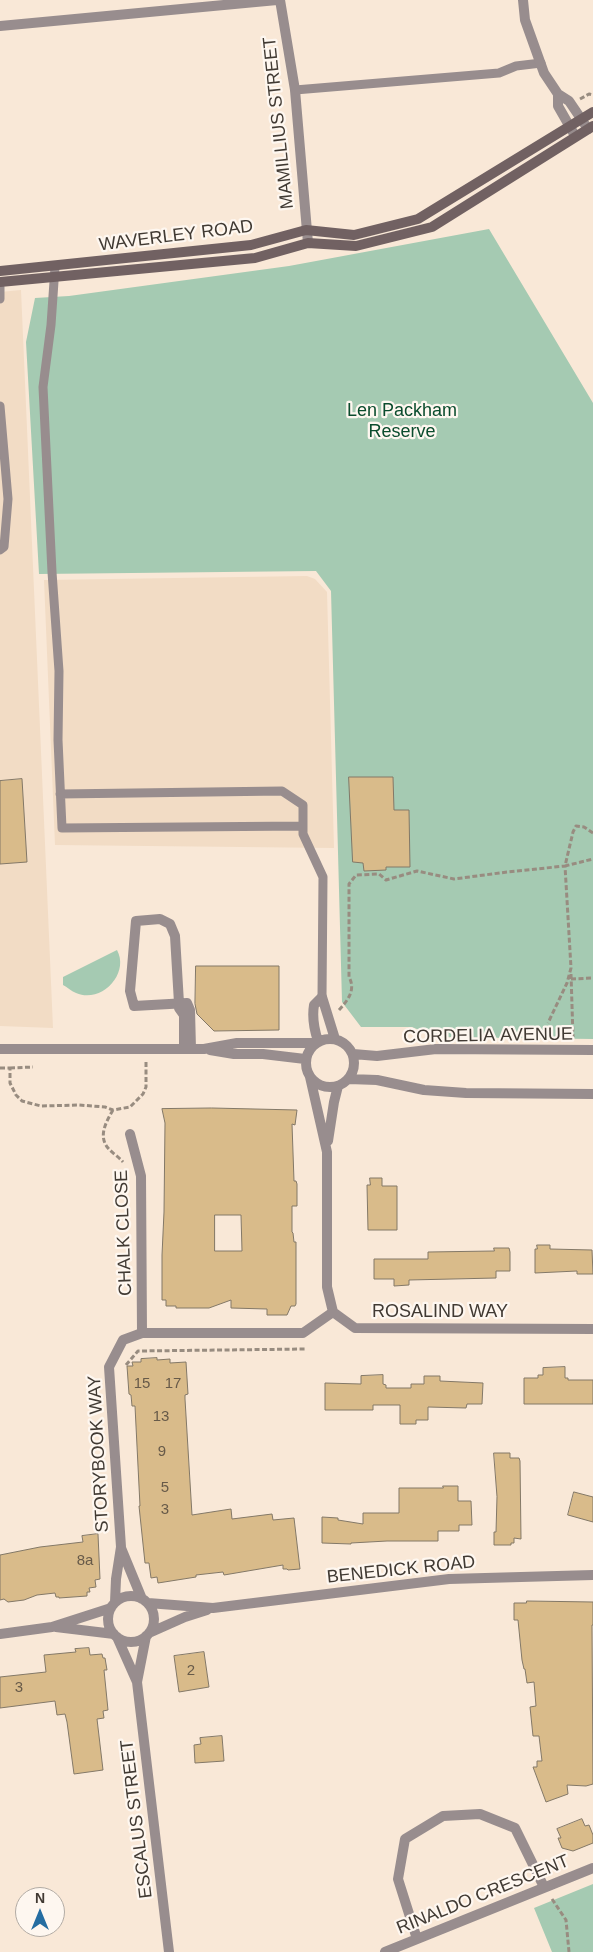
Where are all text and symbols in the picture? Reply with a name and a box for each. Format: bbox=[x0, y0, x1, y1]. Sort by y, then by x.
street label: MAMILLIUS STREET bbox=[259, 36, 299, 210]
street label: WAVERLEY ROAD bbox=[98, 216, 254, 256]
park label: Len Packham Reserve bbox=[347, 400, 457, 442]
street label: CORDELIA AVENUE bbox=[403, 1024, 573, 1048]
street label: CHALK CLOSE bbox=[111, 1170, 137, 1296]
street label: ROSALIND WAY bbox=[372, 1301, 508, 1323]
street label: STORYBOOK WAY bbox=[84, 1375, 114, 1533]
house number: 15 bbox=[134, 1375, 150, 1393]
house number: 17 bbox=[165, 1375, 181, 1393]
house number: 13 bbox=[153, 1408, 169, 1426]
house number: 9 bbox=[158, 1443, 166, 1461]
house number: 5 bbox=[161, 1479, 169, 1497]
house number: 3 bbox=[161, 1501, 169, 1519]
street label: BENEDICK ROAD bbox=[326, 1551, 476, 1589]
house number: 8a bbox=[77, 1552, 93, 1570]
house number: 2 bbox=[187, 1662, 195, 1680]
house number: 3 bbox=[15, 1679, 23, 1697]
street label: ESCALUS STREET bbox=[117, 1738, 157, 1900]
street label: RINALDO CRESCENT bbox=[394, 1851, 572, 1939]
north arrow bbox=[15, 1887, 65, 1937]
text: N bbox=[35, 1890, 45, 1906]

